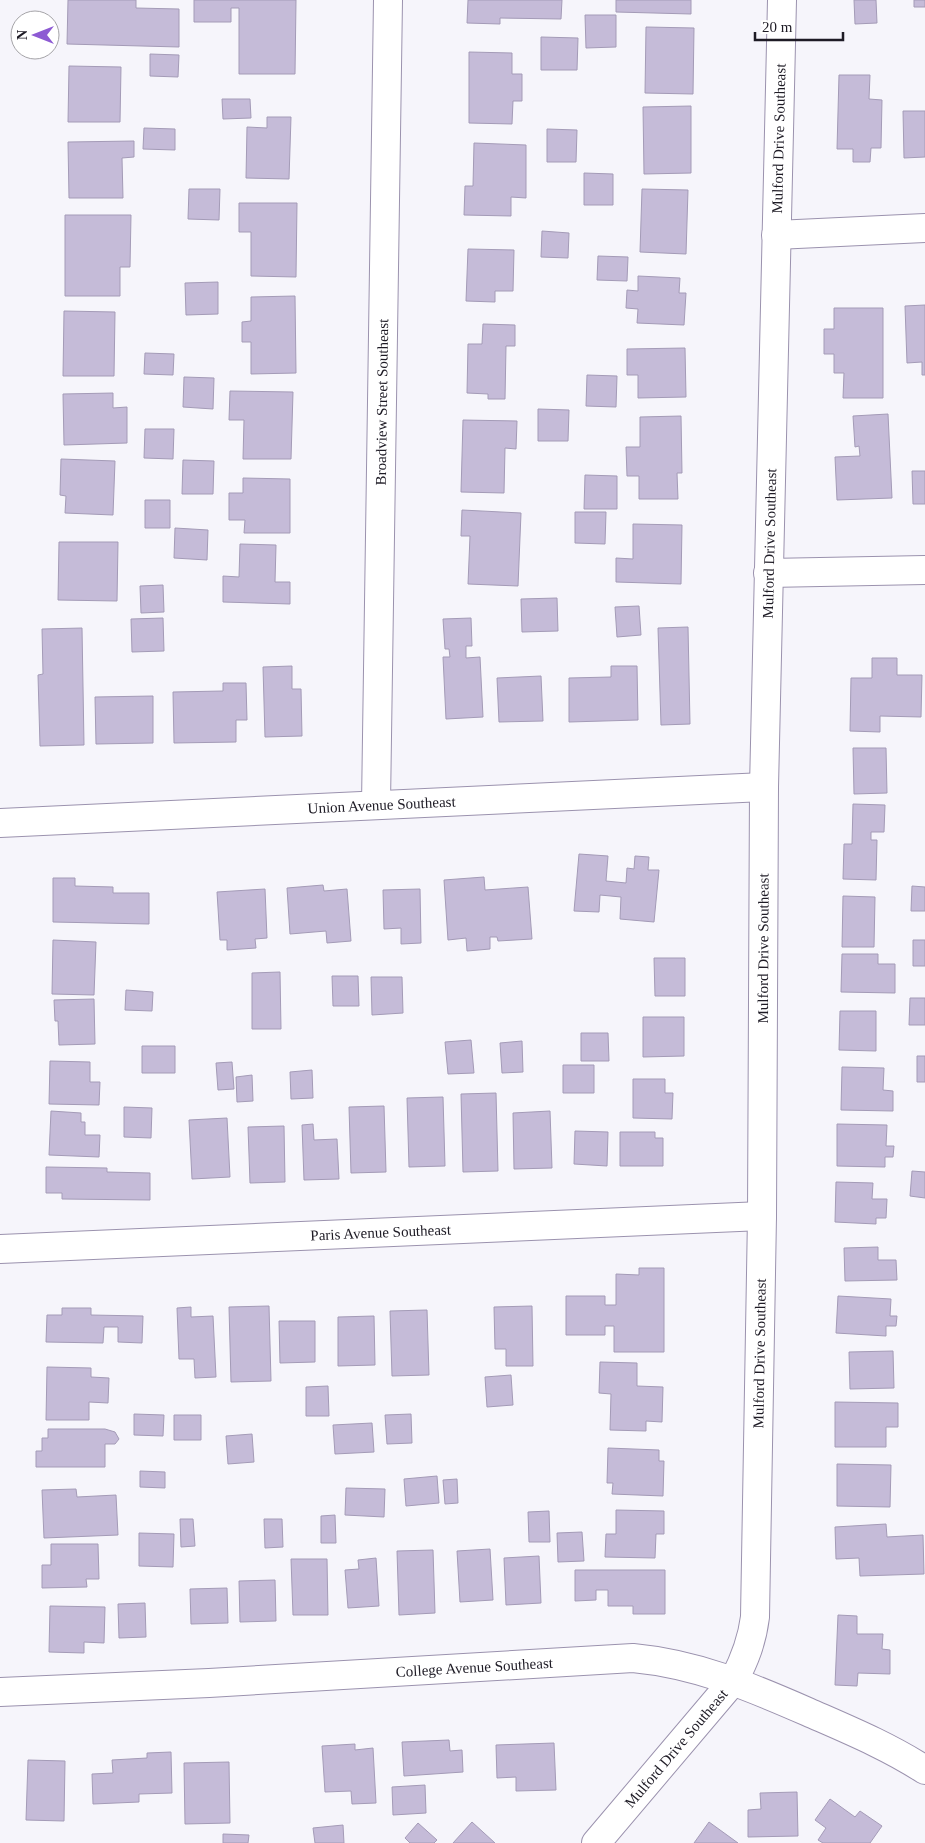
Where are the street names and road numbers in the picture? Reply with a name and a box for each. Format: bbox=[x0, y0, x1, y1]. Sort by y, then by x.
street label: Mulford Drive Southeast bbox=[769, 63, 789, 214]
street label: Broadview Street Southeast bbox=[373, 318, 391, 486]
street label: Mulford Drive Southeast bbox=[760, 467, 779, 619]
street label: Union Avenue Southeast bbox=[307, 794, 457, 816]
street label: Mulford Drive Southeast bbox=[755, 873, 772, 1023]
street label: Paris Avenue Southeast bbox=[310, 1221, 452, 1244]
street label: Mulford Drive Southeast bbox=[750, 1277, 769, 1429]
street label: College Avenue Southeast bbox=[395, 1655, 554, 1680]
street label: Mulford Drive Southeast bbox=[622, 1685, 731, 1811]

